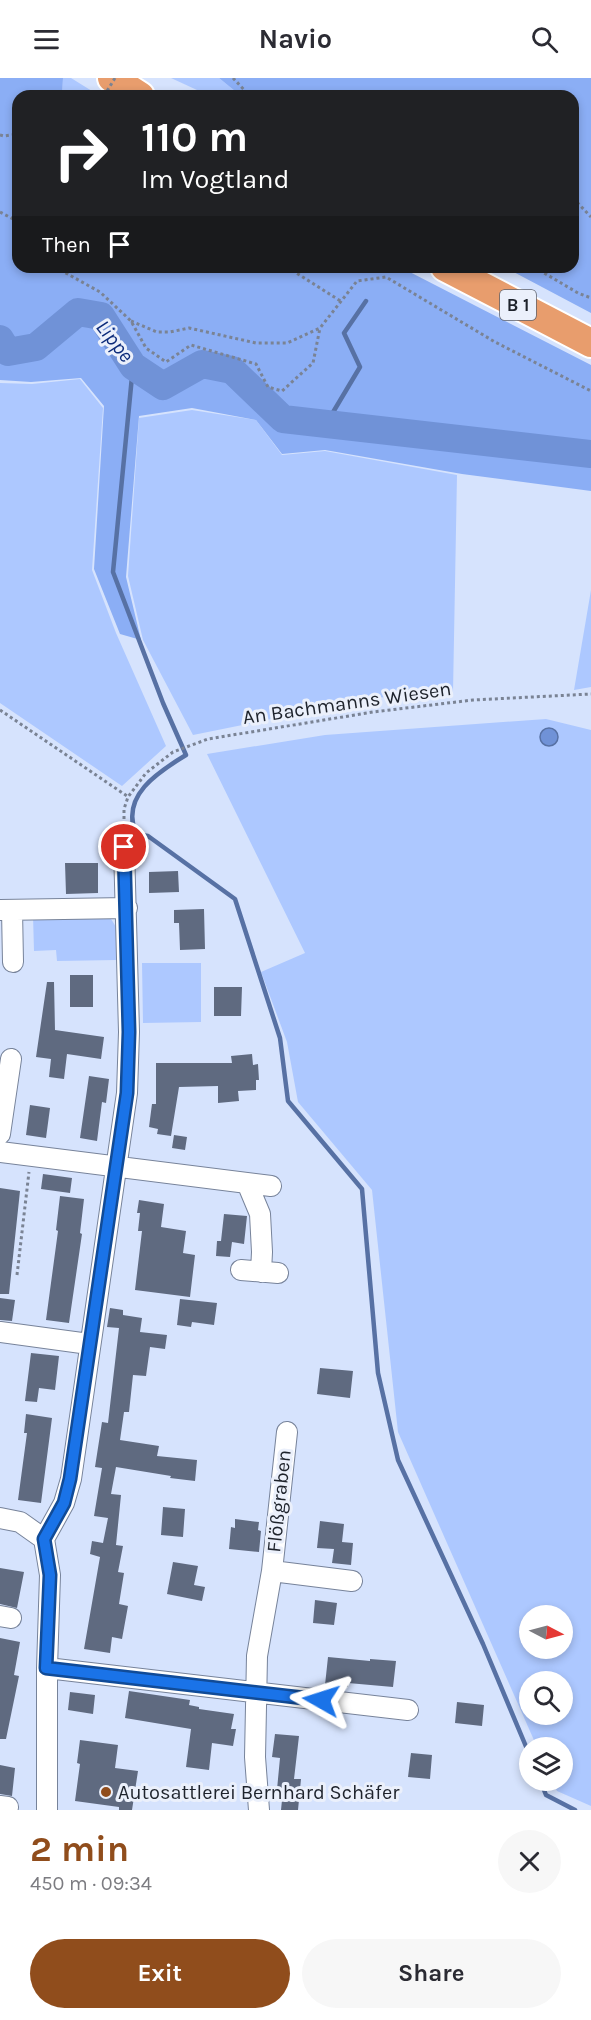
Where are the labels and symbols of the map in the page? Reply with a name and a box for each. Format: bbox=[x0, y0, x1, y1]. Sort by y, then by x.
road number: B 1 bbox=[500, 290, 536, 320]
water label: Lippe bbox=[91, 315, 139, 367]
street label: An Bachmanns Wiesen bbox=[241, 677, 453, 729]
pin bbox=[98, 821, 149, 872]
street label: Flößgraben bbox=[262, 1449, 296, 1553]
north arrow bbox=[519, 1605, 573, 1659]
position arrow bbox=[289, 1668, 353, 1732]
place label: Autosattlerei Bernhard Schäfer bbox=[118, 1781, 400, 1804]
marker: Autosattlerei Bernhard Schäfer bbox=[99, 1785, 113, 1799]

